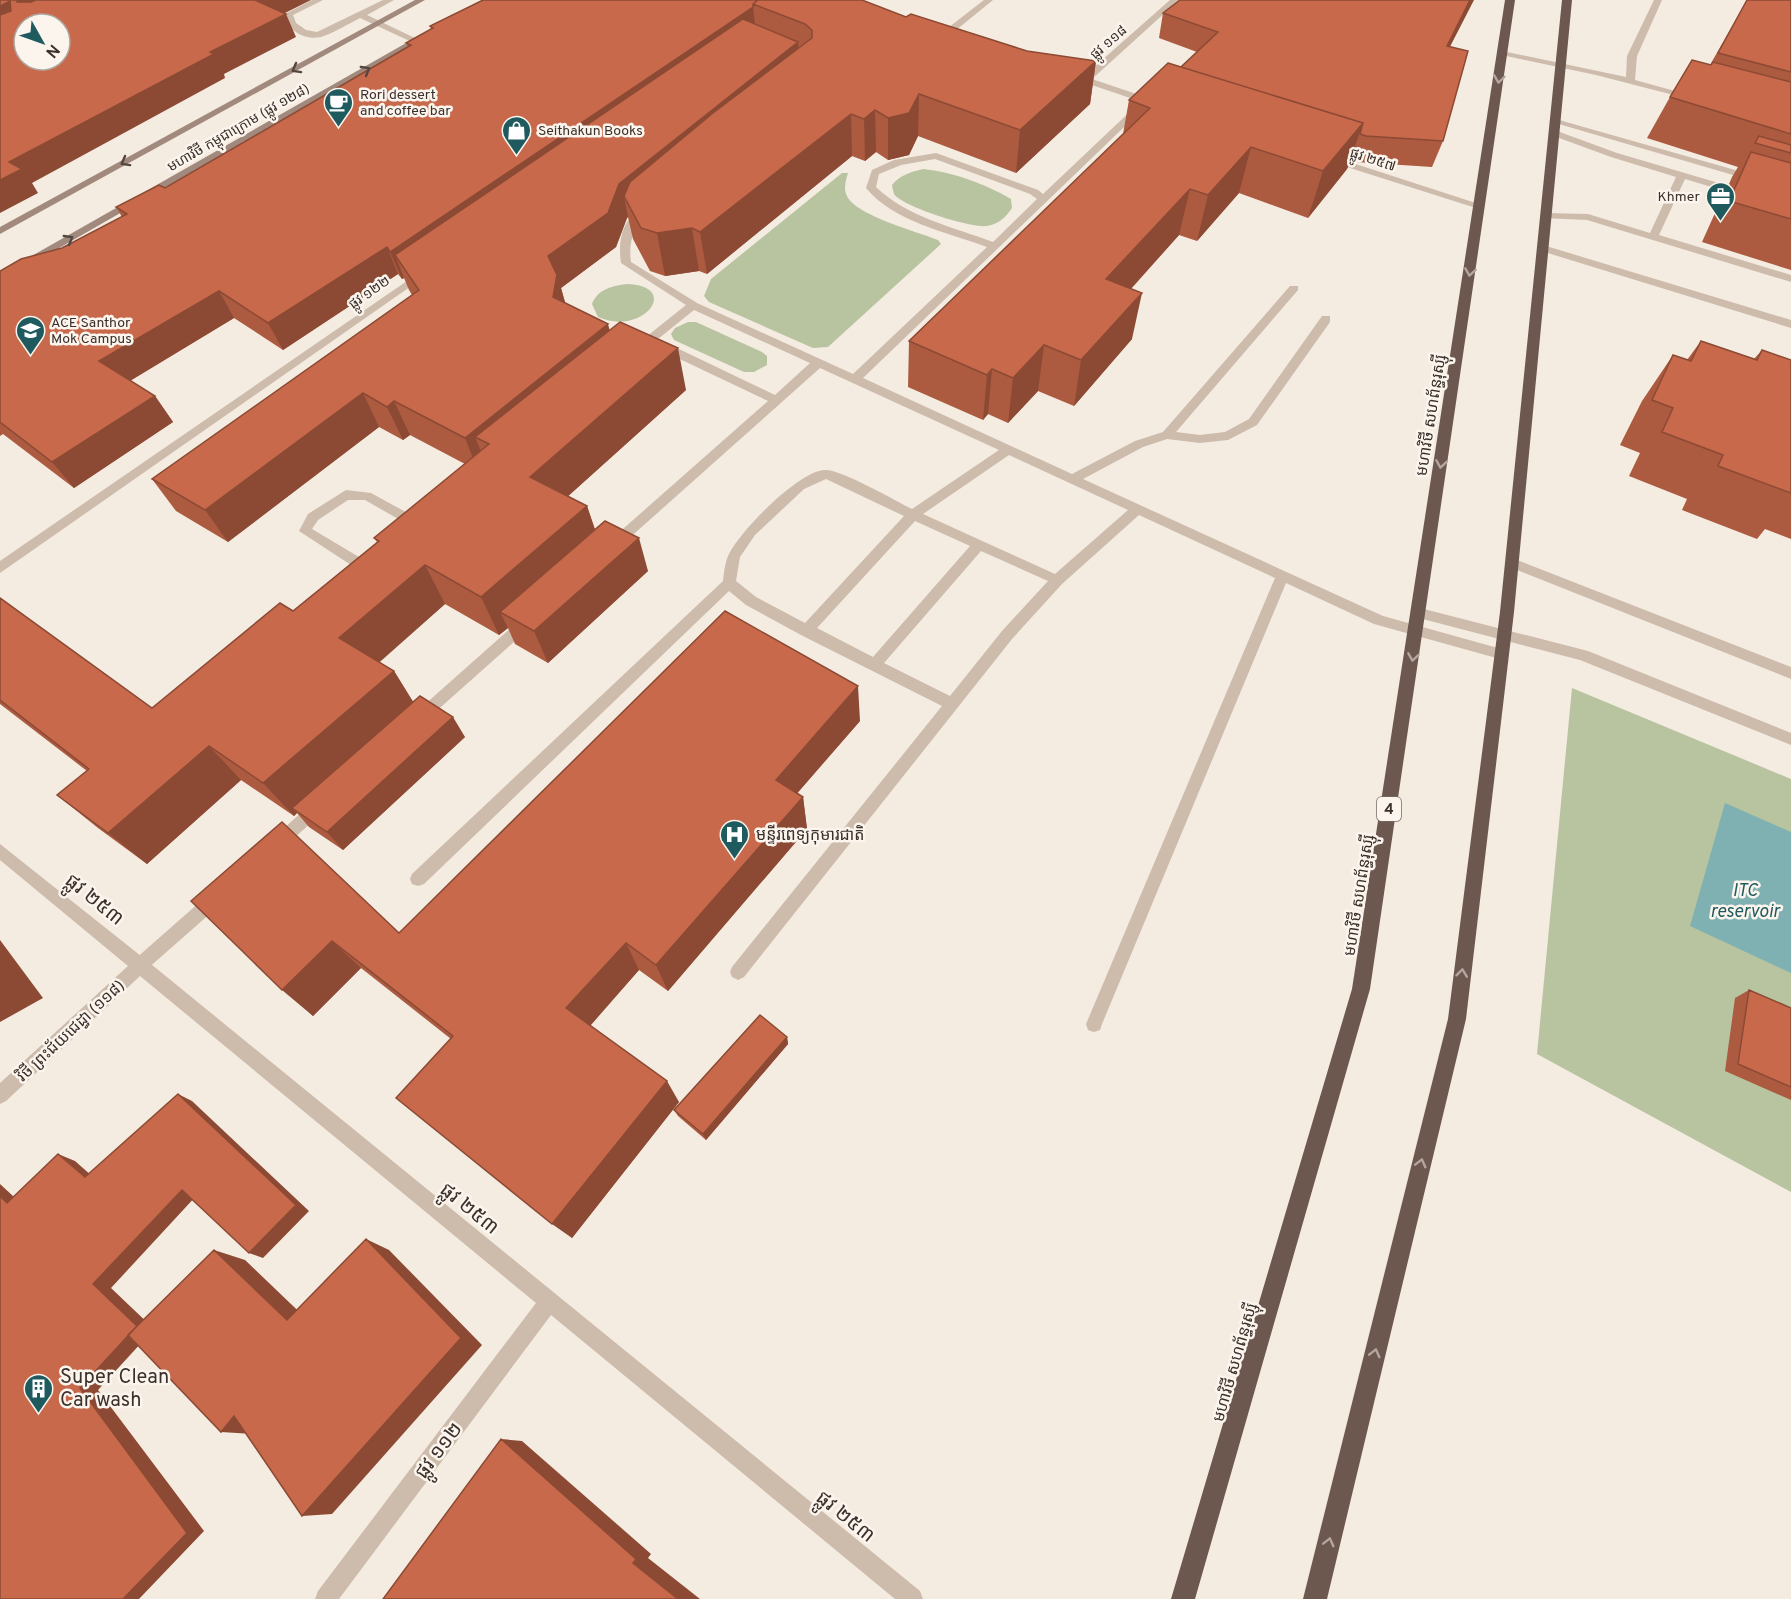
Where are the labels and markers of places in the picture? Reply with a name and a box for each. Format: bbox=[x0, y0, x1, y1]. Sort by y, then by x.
cafe icon: Rori dessert and coffee bar bbox=[323, 86, 355, 128]
place label: Rori dessert and coffee bar bbox=[360, 87, 451, 120]
shop icon: Seithakun Books bbox=[501, 114, 533, 156]
place label: Seithakun Books bbox=[538, 123, 643, 140]
office icon: Khmer bbox=[1705, 180, 1737, 222]
place label: Khmer bbox=[1658, 189, 1701, 206]
school or university icon: ACE Santhor Mok Campus bbox=[14, 314, 46, 356]
place label: ACE Santhor Mok Campus bbox=[51, 315, 132, 348]
hospital icon: មន្ទីរពេទ្យកុមារជាតិ bbox=[719, 818, 751, 860]
place label: មន្ទីរពេទ្យកុមារជាតិ bbox=[756, 824, 865, 846]
place label: Super Clean Car wash bbox=[60, 1365, 169, 1414]
building icon: Super Clean Car wash bbox=[23, 1372, 55, 1414]

